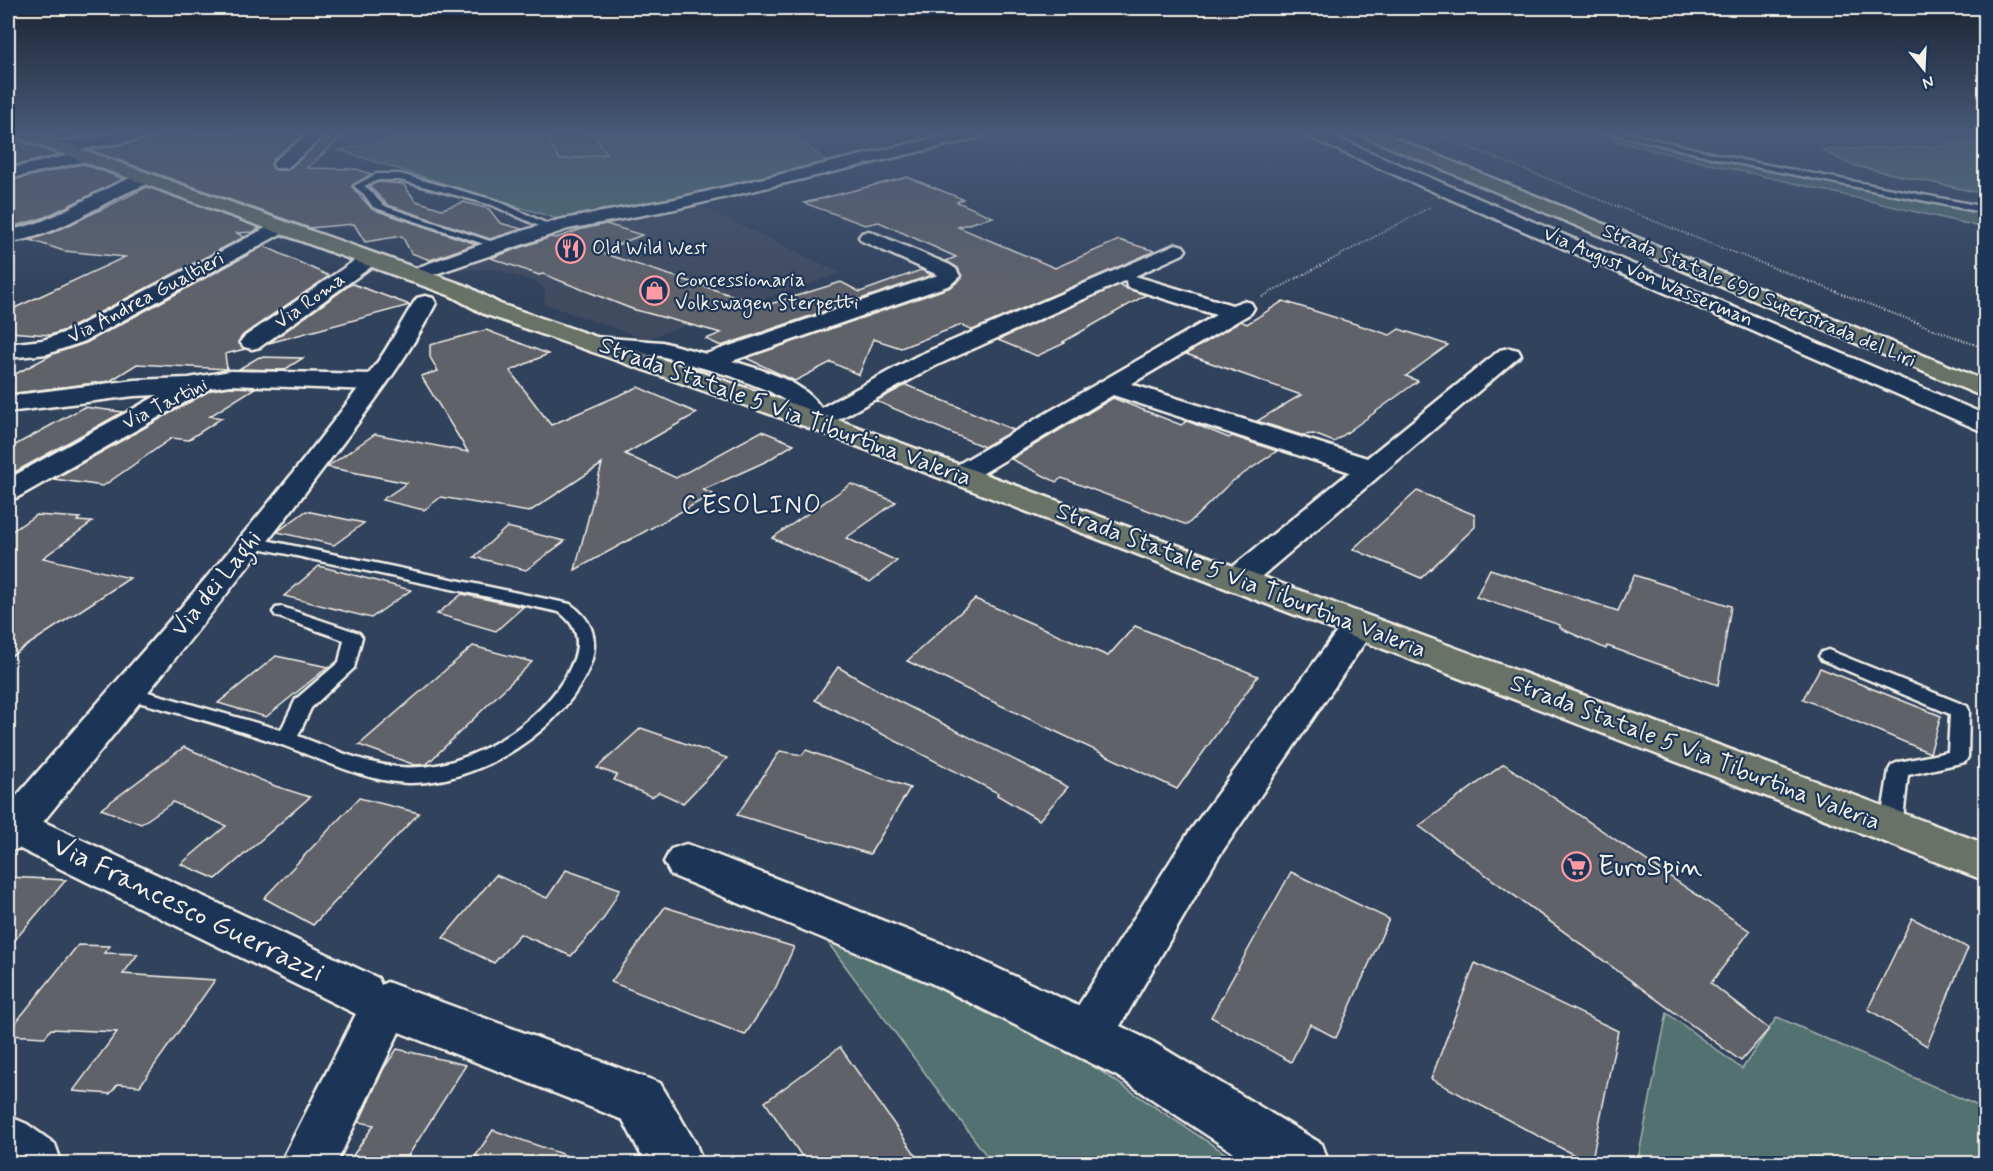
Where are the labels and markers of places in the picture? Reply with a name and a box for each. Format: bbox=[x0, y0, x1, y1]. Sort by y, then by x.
restaurant icon: Old Wild West bbox=[555, 232, 587, 264]
place label: Old Wild West bbox=[592, 235, 708, 262]
place label: Concessionaria Volkswagen Sterpetti bbox=[675, 267, 859, 318]
shop icon: Concessionaria Volkswagen Sterpetti bbox=[638, 275, 670, 307]
place label: EuroSpin bbox=[1598, 849, 1703, 886]
supermarket icon: EuroSpin bbox=[1561, 851, 1593, 883]

